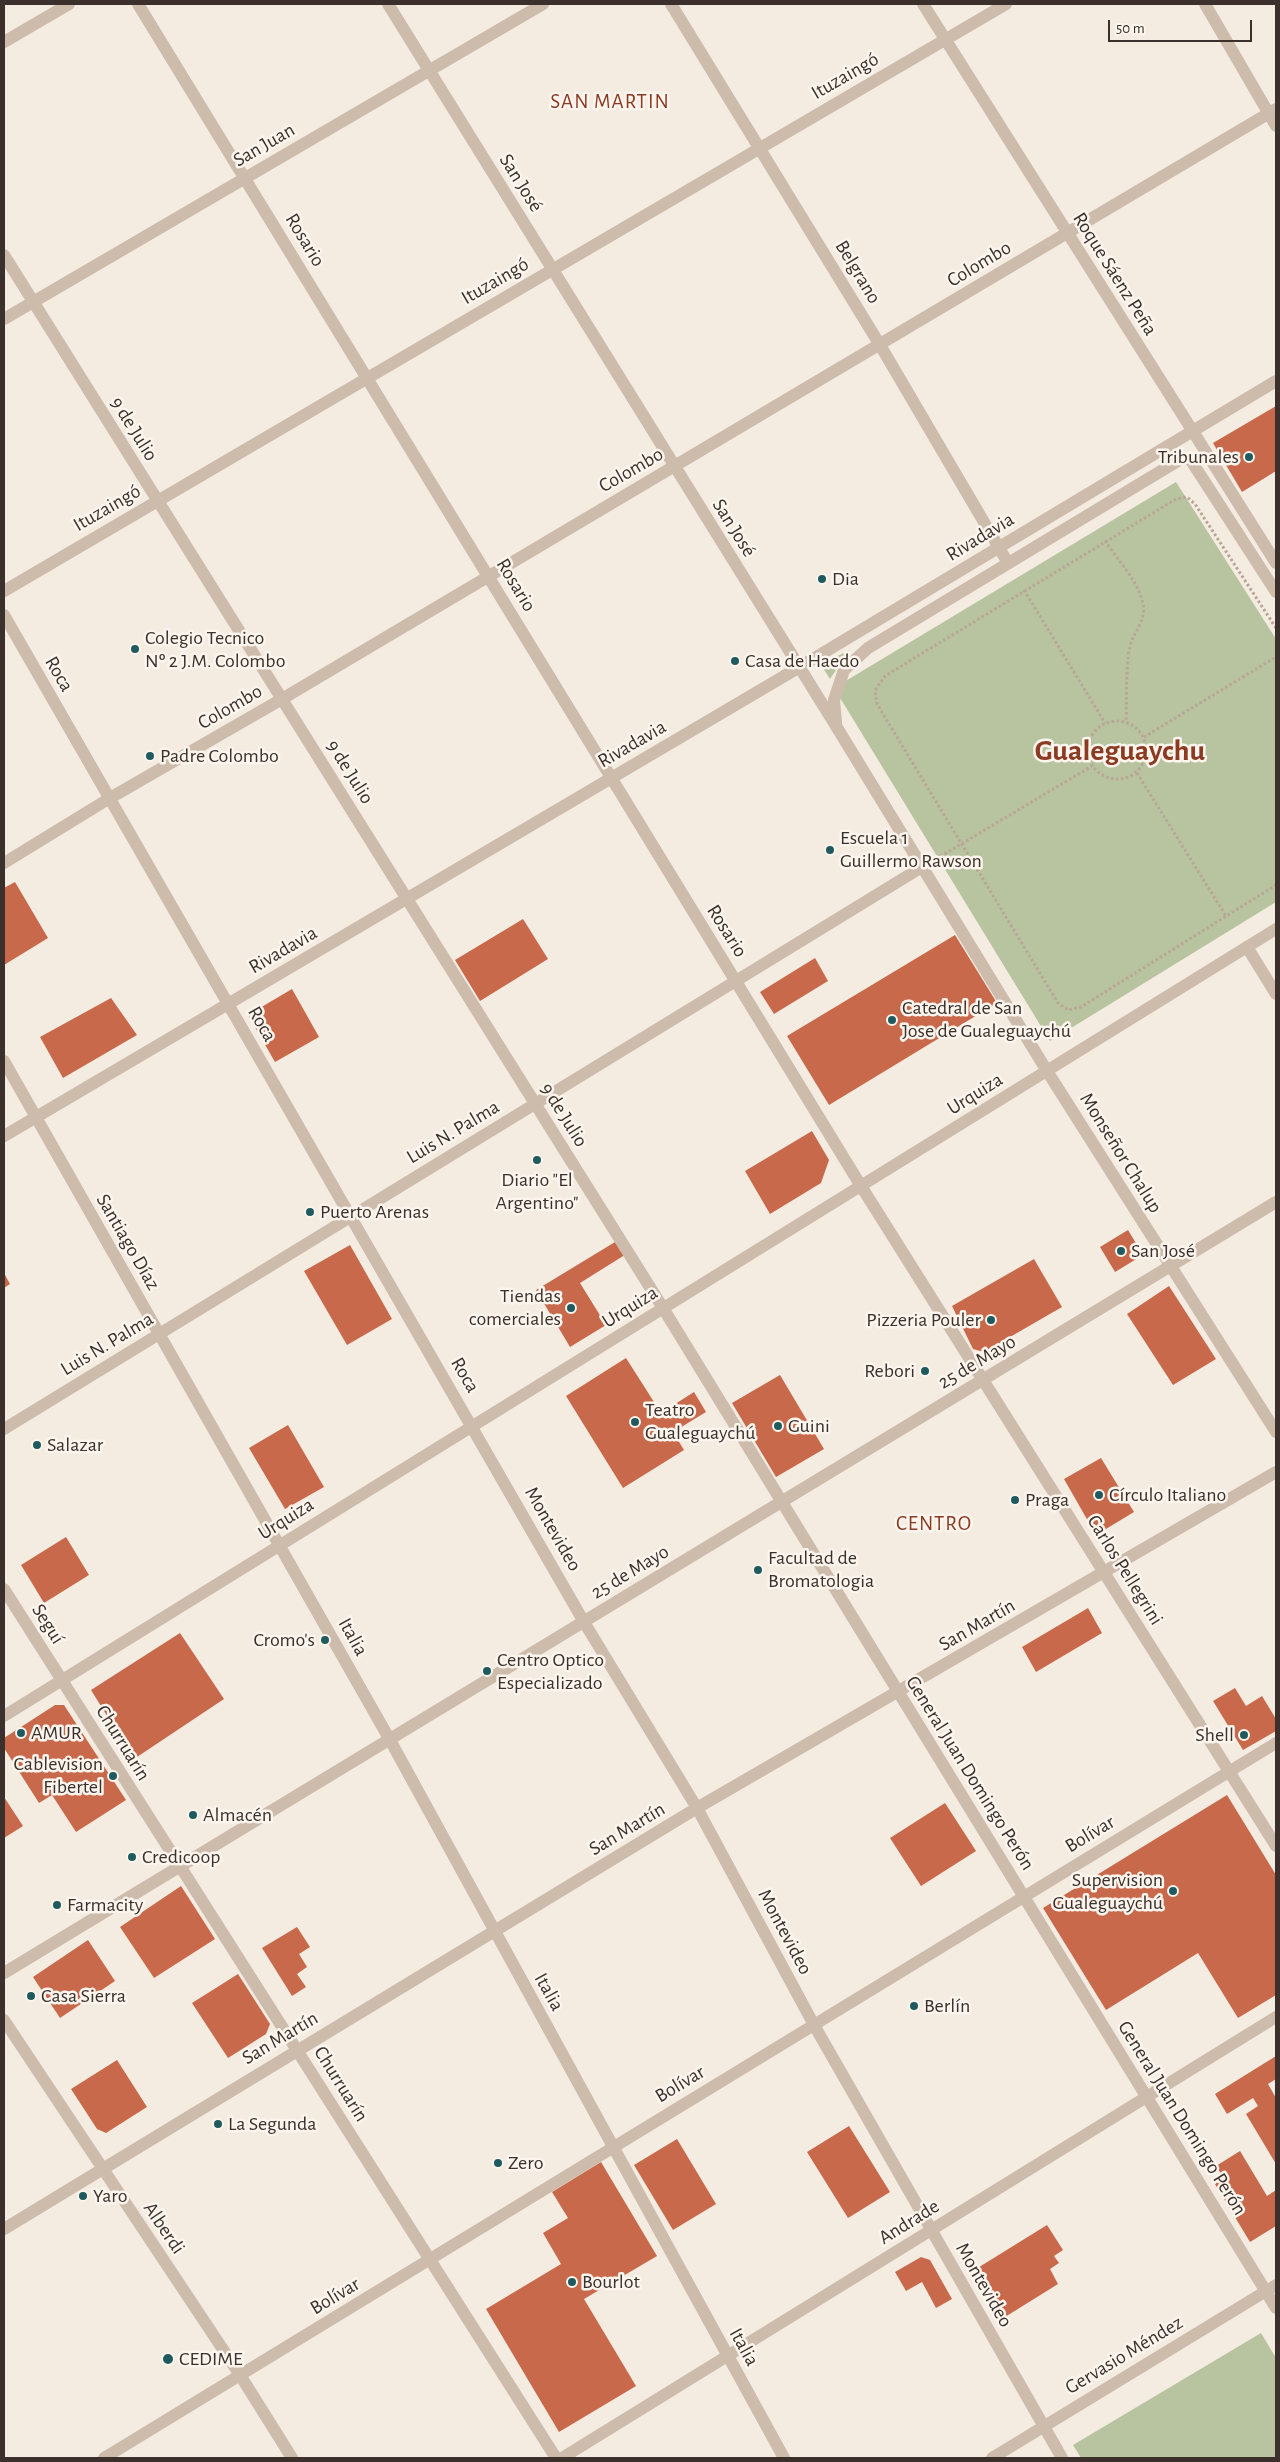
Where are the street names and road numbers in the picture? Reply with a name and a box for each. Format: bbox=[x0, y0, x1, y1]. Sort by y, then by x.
street label: Ituzaingó bbox=[807, 47, 883, 105]
street label: San Juan bbox=[229, 118, 299, 172]
street label: San José bbox=[494, 150, 548, 216]
street label: Roque Sáenz Peña bbox=[1068, 208, 1162, 340]
street label: Rosario bbox=[280, 209, 330, 271]
street label: Belgrano bbox=[830, 236, 886, 308]
street label: Colombo bbox=[943, 236, 1015, 292]
street label: Ituzaingó bbox=[457, 252, 533, 310]
street label: 9 de Julio bbox=[105, 392, 163, 466]
street label: Colombo bbox=[594, 442, 668, 498]
street label: Ituzaingó bbox=[69, 479, 145, 537]
street label: San José bbox=[707, 495, 761, 561]
street label: Rivadavia bbox=[942, 507, 1018, 567]
street label: Rosario bbox=[491, 554, 541, 616]
street label: Roca bbox=[39, 652, 79, 696]
street label: Colombo bbox=[193, 679, 267, 735]
street label: Rivadavia bbox=[593, 715, 671, 773]
street label: 9 de Julio bbox=[321, 735, 379, 809]
street label: Rosario bbox=[702, 900, 752, 962]
street label: Rivadavia bbox=[244, 921, 322, 979]
street label: Roca bbox=[242, 1002, 282, 1046]
street label: Urquiza bbox=[943, 1068, 1007, 1120]
street label: 9 de Julio bbox=[535, 1078, 593, 1152]
street label: Monseñor Chalup bbox=[1075, 1089, 1167, 1217]
street label: Luis N. Palma bbox=[402, 1095, 504, 1169]
street label: Santiago Díaz bbox=[91, 1190, 165, 1294]
street label: Urquiza bbox=[598, 1281, 662, 1333]
street label: Luis N. Palma bbox=[56, 1307, 158, 1381]
street label: 25 de Mayo bbox=[934, 1329, 1020, 1395]
street label: Roca bbox=[445, 1353, 485, 1397]
street label: Montevideo bbox=[519, 1483, 587, 1575]
street label: Urquiza bbox=[254, 1493, 318, 1545]
street label: Carlos Pellegrini bbox=[1082, 1511, 1168, 1629]
street label: 25 de Mayo bbox=[587, 1539, 673, 1605]
street label: San Martín bbox=[934, 1594, 1020, 1656]
street label: Seguí bbox=[26, 1599, 70, 1649]
street label: Italia bbox=[333, 1614, 373, 1660]
street label: General Juan Domingo Perón bbox=[900, 1671, 1040, 1875]
street label: Churruarín bbox=[90, 1701, 156, 1785]
street label: San Martín bbox=[585, 1797, 669, 1861]
street label: Bolívar bbox=[1061, 1810, 1119, 1858]
street label: Montevideo bbox=[752, 1885, 818, 1979]
street label: Italia bbox=[529, 1969, 569, 2015]
street label: San Martín bbox=[238, 2006, 322, 2070]
street label: General Juan Domingo Perón bbox=[1112, 2016, 1252, 2220]
street label: Churruarín bbox=[308, 2042, 374, 2126]
street label: Bolívar bbox=[651, 2060, 709, 2108]
street label: Andrade bbox=[874, 2194, 944, 2250]
street label: Alberdi bbox=[138, 2197, 190, 2259]
street label: Montevideo bbox=[950, 2239, 1018, 2331]
street label: Bolívar bbox=[306, 2272, 364, 2320]
street label: Gervasio Méndez bbox=[1061, 2310, 1187, 2400]
street label: Italia bbox=[724, 2324, 764, 2370]

